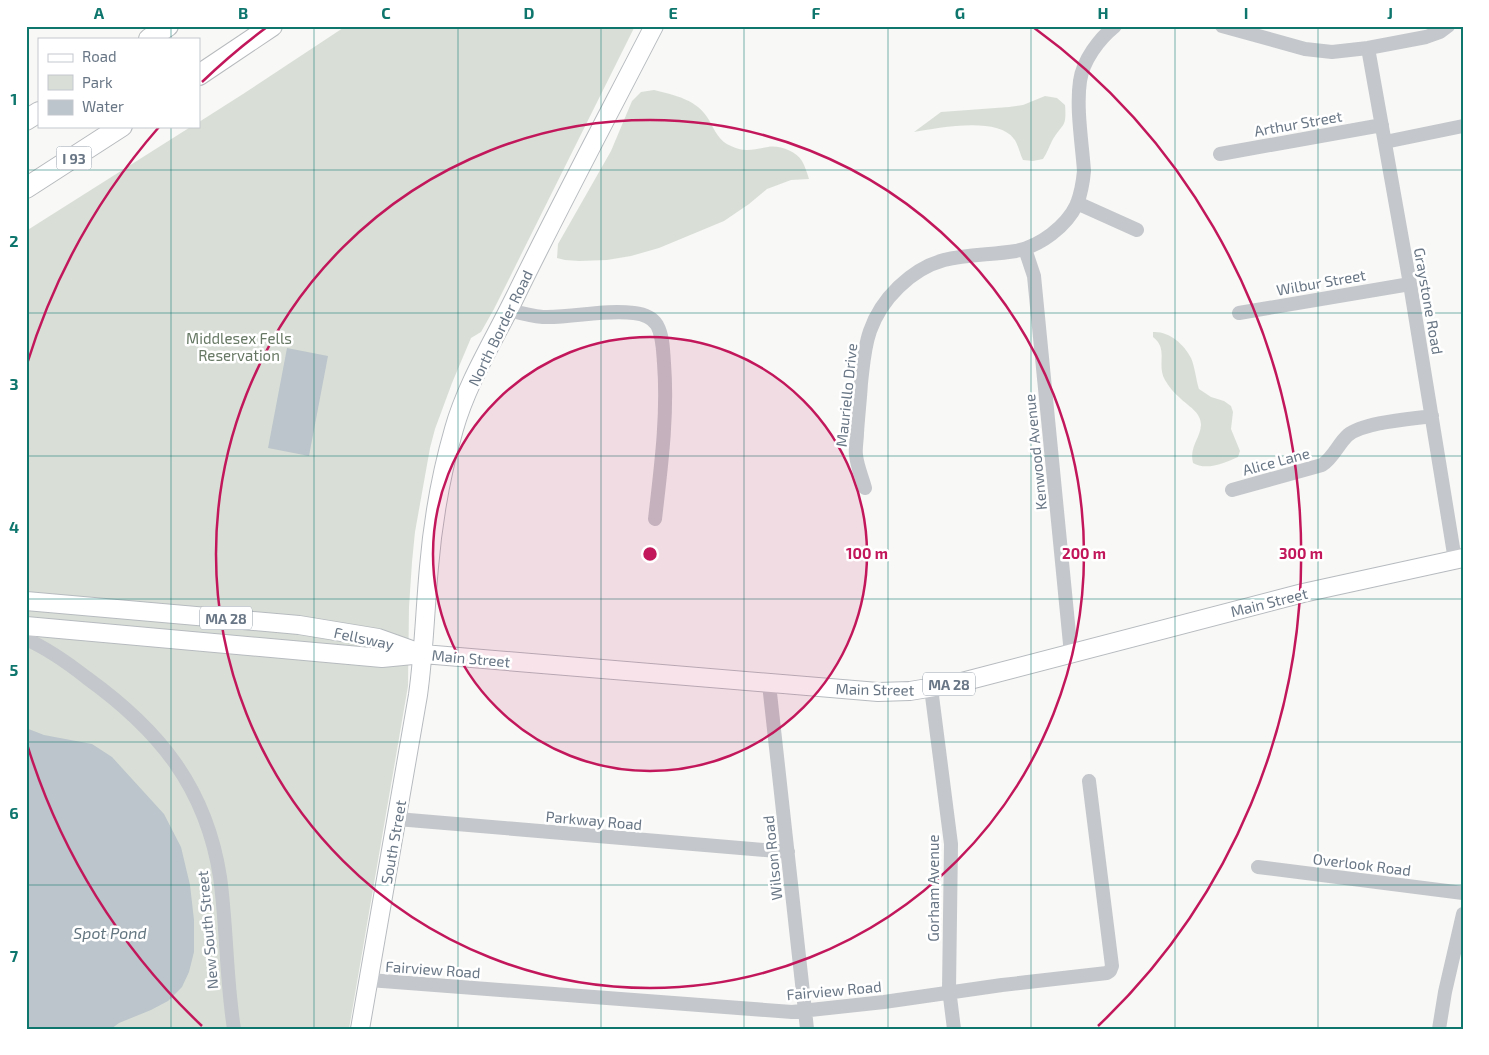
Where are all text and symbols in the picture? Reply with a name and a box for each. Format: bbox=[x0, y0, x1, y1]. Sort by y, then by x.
text: A bbox=[94, 3, 105, 22]
text: B bbox=[238, 3, 248, 22]
text: C bbox=[381, 3, 391, 22]
text: D bbox=[524, 3, 535, 22]
text: E bbox=[668, 3, 678, 22]
text: F bbox=[812, 3, 821, 22]
text: G bbox=[955, 3, 965, 22]
text: H bbox=[1097, 3, 1109, 22]
text: I bbox=[1244, 3, 1248, 22]
text: J bbox=[1387, 3, 1393, 22]
legend bbox=[38, 38, 200, 128]
text: Road bbox=[82, 47, 117, 65]
text: Park bbox=[82, 73, 113, 91]
text: 1 bbox=[11, 89, 17, 108]
text: Water bbox=[82, 97, 124, 115]
street label: Arthur Street bbox=[1253, 106, 1344, 140]
road number: I 93 bbox=[56, 146, 92, 170]
text: 2 bbox=[9, 231, 19, 250]
street label: Graystone Road bbox=[1411, 246, 1447, 356]
street label: Wilbur Street bbox=[1275, 265, 1367, 299]
street label: North Border Road bbox=[464, 267, 536, 389]
park label: Middlesex Fells Reservation bbox=[186, 329, 292, 364]
street label: Mauriello Drive bbox=[832, 342, 860, 448]
text: 3 bbox=[9, 374, 19, 393]
street label: Kenwood Avenue bbox=[1020, 393, 1050, 511]
street label: Alice Lane bbox=[1240, 443, 1312, 479]
text: 4 bbox=[9, 517, 19, 536]
text: 100 m bbox=[846, 544, 888, 562]
text: 200 m bbox=[1062, 544, 1106, 562]
text: 300 m bbox=[1279, 544, 1323, 562]
centre of rings bbox=[641, 545, 659, 563]
street label: Main Street bbox=[1229, 584, 1310, 620]
road number: MA 28 bbox=[200, 606, 252, 630]
street label: Fellsway bbox=[332, 623, 396, 653]
street label: Main Street bbox=[431, 646, 511, 670]
text: 5 bbox=[10, 660, 19, 679]
road number: MA 28 bbox=[923, 672, 975, 696]
street label: Main Street bbox=[835, 679, 915, 699]
street label: South Street bbox=[377, 798, 409, 885]
text: 6 bbox=[9, 803, 19, 822]
street label: Parkway Road bbox=[545, 807, 643, 833]
street label: Wilson Road bbox=[759, 815, 785, 901]
street label: Gorham Avenue bbox=[924, 834, 942, 942]
street label: Overlook Road bbox=[1312, 849, 1412, 879]
street label: New South Street bbox=[193, 870, 221, 990]
water label: Spot Pond bbox=[73, 923, 147, 942]
text: 7 bbox=[10, 946, 19, 965]
street label: Fairview Road bbox=[385, 957, 481, 981]
street label: Fairview Road bbox=[786, 977, 882, 1003]

